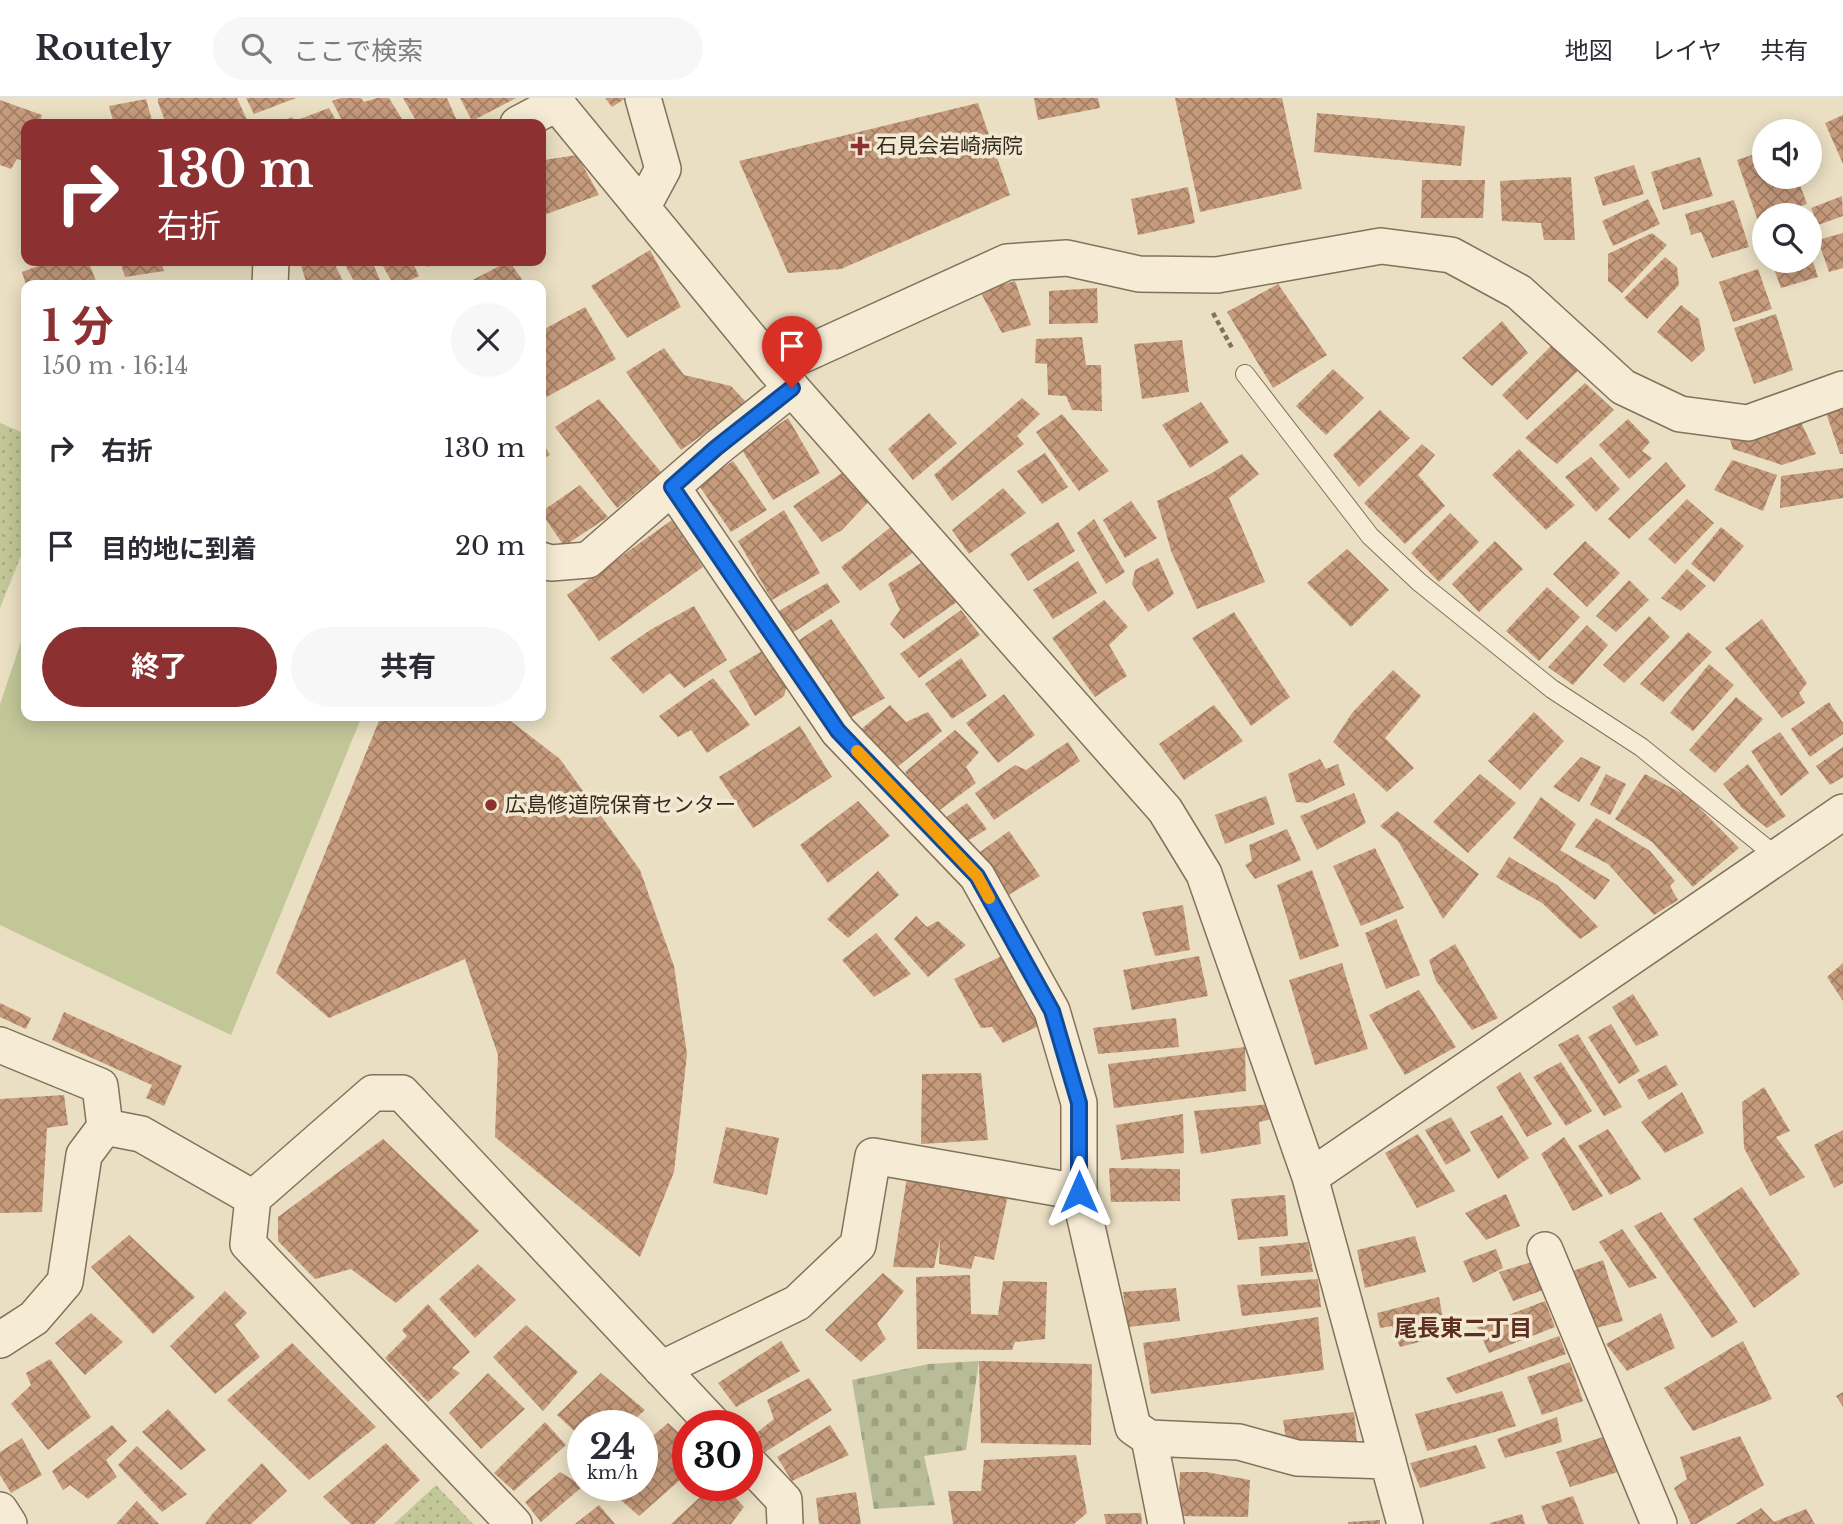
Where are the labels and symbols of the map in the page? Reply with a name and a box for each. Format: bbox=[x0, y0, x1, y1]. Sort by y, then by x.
place label: 石見会岩崎病院 bbox=[876, 133, 1023, 159]
marker: 石見会岩崎病院 bbox=[850, 136, 870, 156]
pin bbox=[762, 316, 822, 388]
place label: 広島修道院保育センター bbox=[505, 792, 736, 818]
marker: 広島修道院保育センター bbox=[483, 797, 499, 813]
position arrow bbox=[1042, 1155, 1116, 1229]
district label: 尾長東二丁目 bbox=[1394, 1314, 1532, 1342]
speed limit sign: 30 bbox=[672, 1410, 763, 1501]

